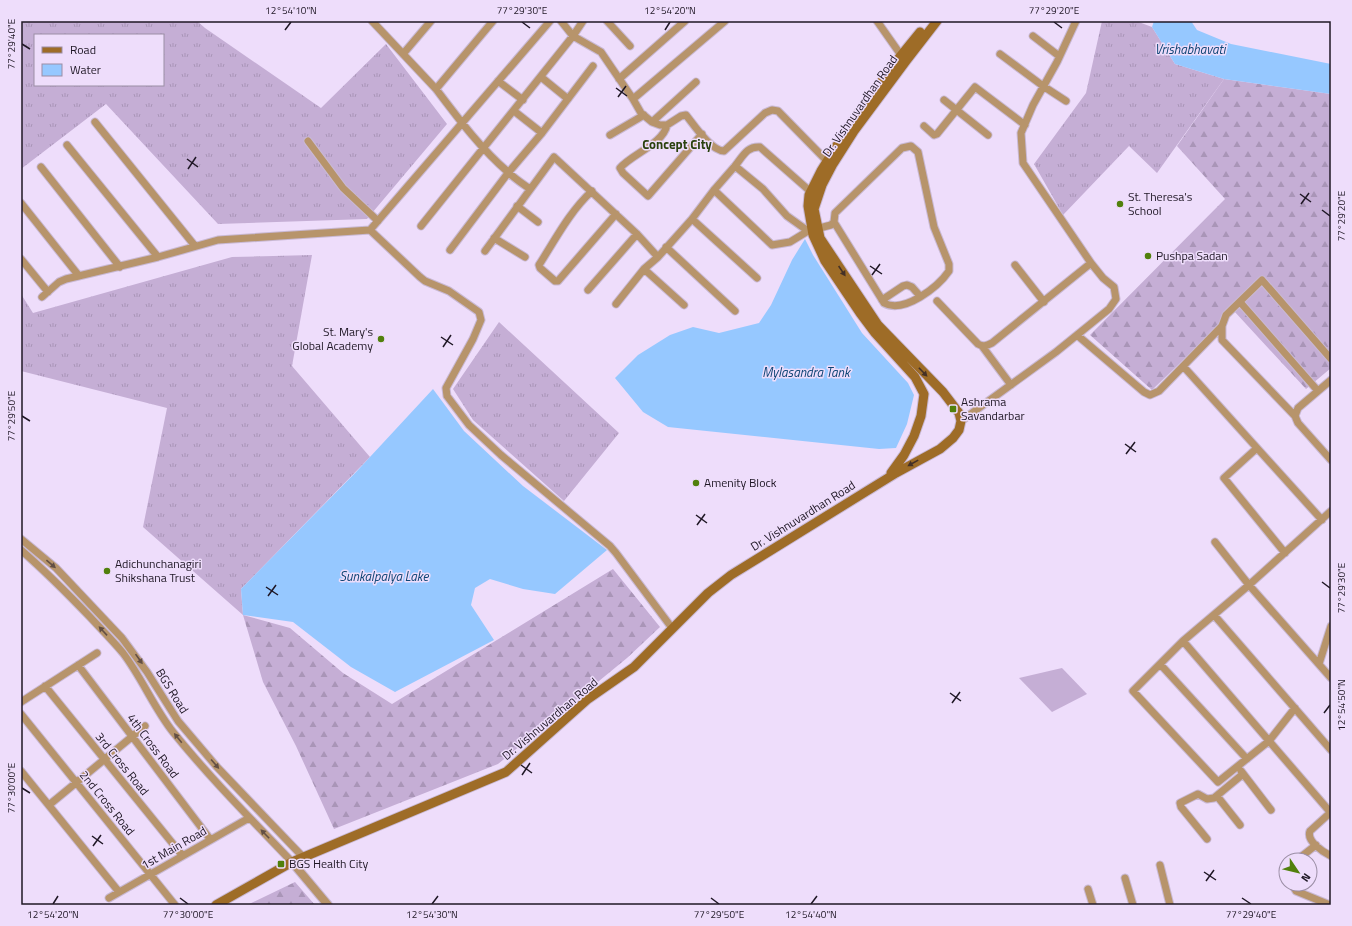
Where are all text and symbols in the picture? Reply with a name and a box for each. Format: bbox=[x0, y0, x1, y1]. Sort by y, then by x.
text: 12°54'10"N bbox=[265, 3, 317, 18]
text: 77°29'30"E bbox=[497, 3, 548, 18]
text: 12°54'20"N bbox=[644, 3, 696, 18]
text: 77°29'20"E bbox=[1029, 3, 1080, 18]
text: 77°29'40"E bbox=[4, 18, 19, 69]
legend bbox=[34, 34, 164, 86]
water label: Vrishabhavati bbox=[1155, 39, 1227, 59]
text: Road bbox=[70, 40, 96, 59]
street label: Dr. Vishnuvardhan Road bbox=[817, 51, 902, 161]
text: Water bbox=[70, 60, 101, 79]
district label: Concept City bbox=[642, 134, 712, 154]
place label: St. Theresa's School bbox=[1128, 187, 1193, 220]
text: 77°29'20"E bbox=[1334, 190, 1349, 241]
marker: St. Theresa's School bbox=[1115, 199, 1125, 209]
place label: Pushpa Sadan bbox=[1156, 246, 1228, 265]
marker: Pushpa Sadan bbox=[1143, 251, 1153, 261]
one-way arrow bbox=[838, 266, 846, 276]
place label: St. Mary's Global Academy bbox=[292, 322, 373, 355]
marker: St. Mary's Global Academy bbox=[376, 334, 386, 344]
water label: Mylasandra Tank bbox=[762, 362, 852, 382]
one-way arrow bbox=[918, 367, 928, 377]
text: 77°29'50"E bbox=[4, 390, 19, 441]
place label: Ashrama Savandarbar bbox=[961, 392, 1025, 425]
marker: Ashrama Savandarbar bbox=[948, 404, 958, 414]
one-way arrow bbox=[907, 460, 919, 467]
place label: Amenity Block bbox=[704, 473, 777, 492]
street label: Dr. Vishnuvardhan Road bbox=[747, 476, 859, 556]
marker: Amenity Block bbox=[691, 478, 701, 488]
place label: Adichunchanagiri Shikshana Trust bbox=[115, 554, 201, 587]
one-way arrow bbox=[45, 559, 56, 568]
text: 77°29'30"E bbox=[1334, 562, 1349, 613]
marker: Adichunchanagiri Shikshana Trust bbox=[102, 566, 112, 576]
water label: Sunkalpalya Lake bbox=[340, 566, 429, 586]
one-way arrow bbox=[99, 626, 108, 637]
one-way arrow bbox=[135, 654, 143, 665]
street label: BGS Road bbox=[151, 665, 194, 717]
street label: Dr. Vishnuvardhan Road bbox=[497, 673, 602, 765]
text: 12°54'50"N bbox=[1334, 679, 1349, 731]
street label: 4th Cross Road bbox=[123, 709, 184, 782]
street label: 3rd Cross Road bbox=[91, 728, 154, 799]
one-way arrow bbox=[173, 732, 182, 743]
one-way arrow bbox=[210, 759, 219, 770]
text: 77°30'00"E bbox=[4, 762, 19, 813]
street label: 2nd Cross Road bbox=[75, 766, 140, 839]
street label: 1st Main Road bbox=[137, 821, 210, 874]
one-way arrow bbox=[260, 829, 270, 839]
north arrow bbox=[1278, 852, 1318, 892]
place label: BGS Health City bbox=[289, 854, 368, 873]
marker: BGS Health City bbox=[276, 859, 286, 869]
text: N bbox=[1297, 870, 1315, 885]
text: 12°54'20"N bbox=[27, 907, 79, 922]
text: 77°30'00"E bbox=[163, 907, 214, 922]
text: 12°54'30"N bbox=[406, 907, 458, 922]
text: 77°29'50"E bbox=[694, 907, 745, 922]
text: 12°54'40"N bbox=[785, 907, 837, 922]
text: 77°29'40"E bbox=[1226, 907, 1277, 922]

